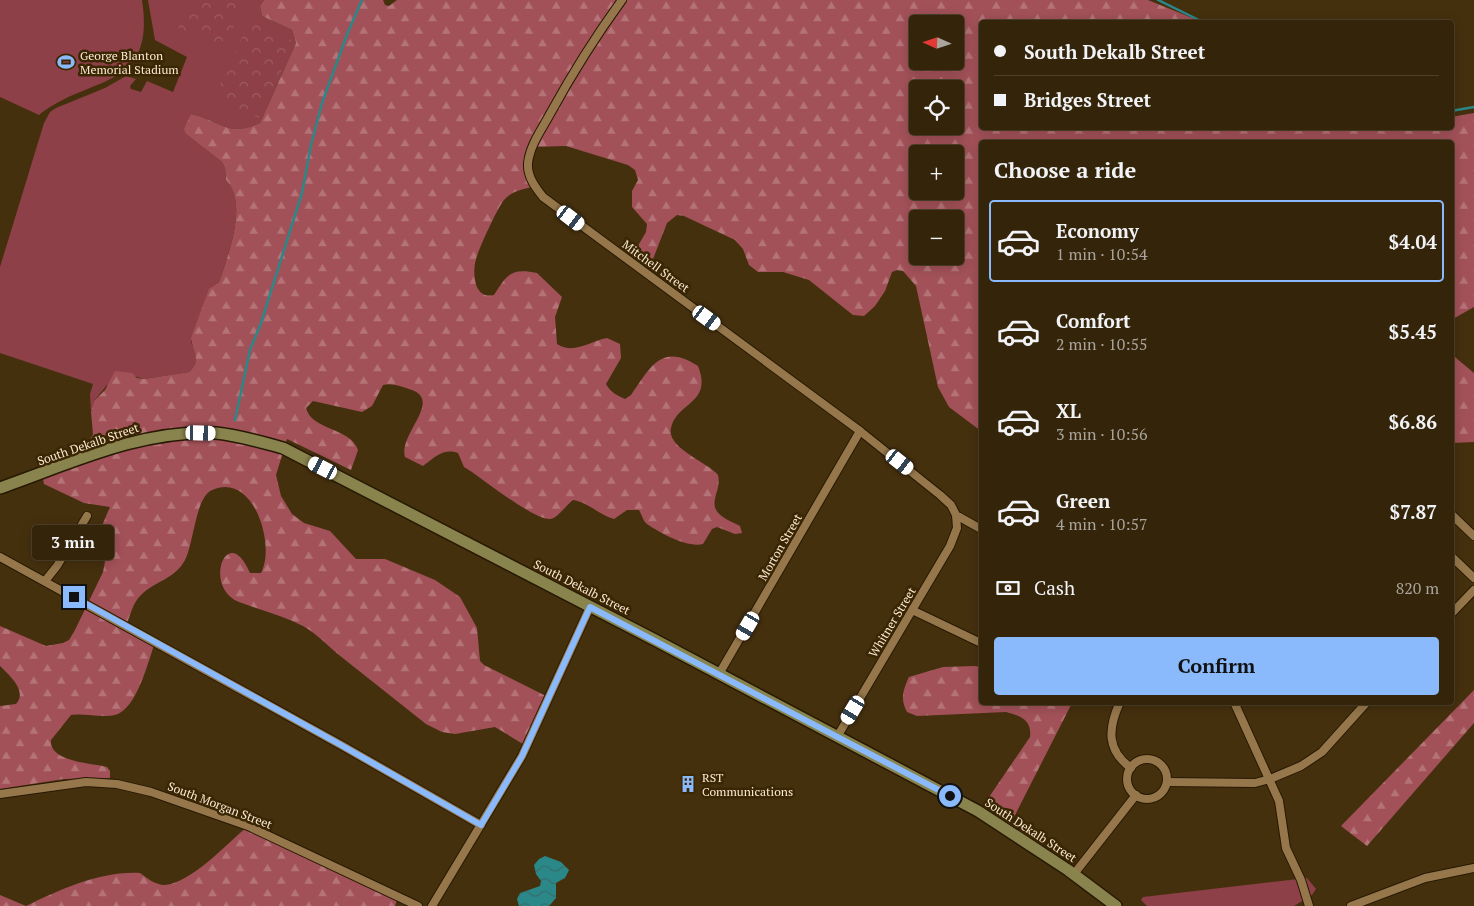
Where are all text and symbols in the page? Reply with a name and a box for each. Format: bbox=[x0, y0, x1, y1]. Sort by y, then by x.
north arrow bbox=[909, 15, 964, 70]
map controls bbox=[909, 15, 964, 265]
text: South Dekalb Street bbox=[1024, 39, 1205, 64]
place label: George Blanton Memorial Stadium bbox=[80, 48, 179, 77]
sports icon: George Blanton Memorial Stadium bbox=[56, 52, 76, 72]
button: locate bbox=[909, 80, 964, 135]
text: Bridges Street bbox=[1024, 87, 1151, 112]
button: + bbox=[909, 145, 964, 200]
text: Choose a ride bbox=[994, 155, 1136, 184]
car bbox=[554, 203, 587, 233]
button: − bbox=[909, 210, 964, 265]
text: Economy bbox=[1056, 218, 1139, 243]
icon: car bbox=[996, 219, 1041, 264]
text: $4.04 bbox=[1388, 229, 1437, 254]
street label: Mitchell Street bbox=[620, 237, 693, 296]
text: 1 min · 10:54 bbox=[1056, 243, 1148, 265]
car bbox=[690, 303, 723, 333]
text: Comfort bbox=[1056, 308, 1131, 333]
icon: car bbox=[996, 309, 1041, 354]
text: $5.45 bbox=[1388, 319, 1437, 344]
text: 2 min · 10:55 bbox=[1056, 333, 1148, 355]
text: XL bbox=[1056, 398, 1081, 423]
icon: car bbox=[996, 399, 1041, 444]
text: $6.86 bbox=[1388, 409, 1437, 434]
street label: South Dekalb Street bbox=[35, 419, 141, 468]
text: 3 min · 10:56 bbox=[1056, 423, 1148, 445]
car bbox=[185, 425, 216, 441]
car bbox=[883, 447, 916, 477]
car bbox=[306, 455, 339, 481]
text: Green bbox=[1056, 488, 1110, 513]
icon: car bbox=[996, 489, 1041, 534]
text: $7.87 bbox=[1389, 499, 1437, 524]
street label: Morton Street bbox=[755, 510, 805, 583]
text: 4 min · 10:57 bbox=[1056, 513, 1148, 535]
callout: 3 min bbox=[33, 524, 115, 560]
text: 3 min bbox=[51, 531, 95, 553]
street label: South Dekalb Street bbox=[531, 556, 633, 618]
icon: cash bbox=[994, 574, 1022, 602]
text: Cash bbox=[1034, 575, 1075, 600]
text: 820 m bbox=[1396, 577, 1439, 599]
street label: Whitner Street bbox=[865, 584, 919, 660]
route end bbox=[63, 586, 85, 608]
car bbox=[734, 609, 761, 643]
button: Confirm bbox=[994, 637, 1439, 695]
car bbox=[838, 693, 867, 727]
place label: RST Communications bbox=[702, 770, 793, 799]
building icon: RST Communications bbox=[678, 774, 698, 794]
street label: South Morgan Street bbox=[166, 778, 275, 832]
route start bbox=[939, 785, 961, 807]
street label: South Dekalb Street bbox=[982, 795, 1080, 866]

